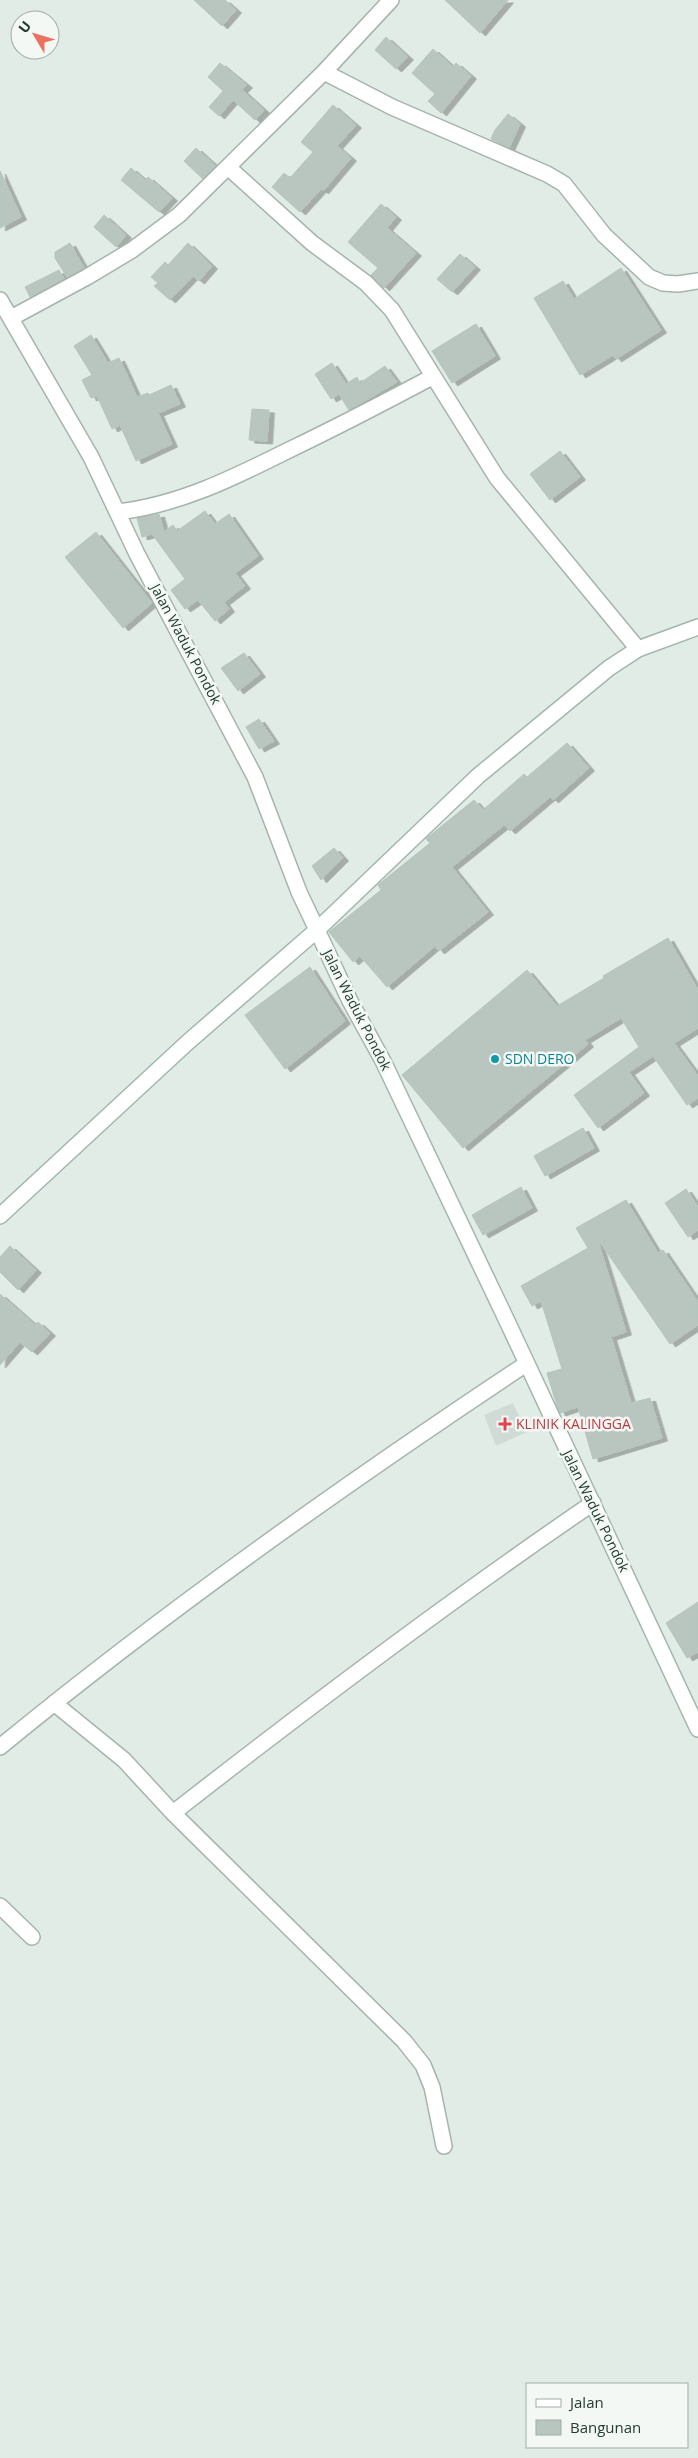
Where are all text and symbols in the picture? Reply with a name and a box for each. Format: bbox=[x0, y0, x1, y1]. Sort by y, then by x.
north arrow bbox=[10, 10, 60, 60]
text: U bbox=[14, 17, 35, 37]
street label: Jalan Waduk Pondok bbox=[146, 579, 227, 708]
street label: Jalan Waduk Pondok bbox=[318, 944, 397, 1074]
place label: SDN DERO bbox=[505, 1049, 575, 1068]
marker: SDN DERO bbox=[489, 1053, 501, 1065]
place label: KLINIK KALINGGA bbox=[516, 1414, 631, 1433]
marker: KLINIK KALINGGA bbox=[498, 1417, 512, 1431]
street label: Jalan Waduk Pondok bbox=[558, 1445, 635, 1576]
legend bbox=[526, 2383, 688, 2448]
text: Jalan bbox=[568, 2392, 604, 2412]
text: Bangunan bbox=[570, 2417, 641, 2437]

